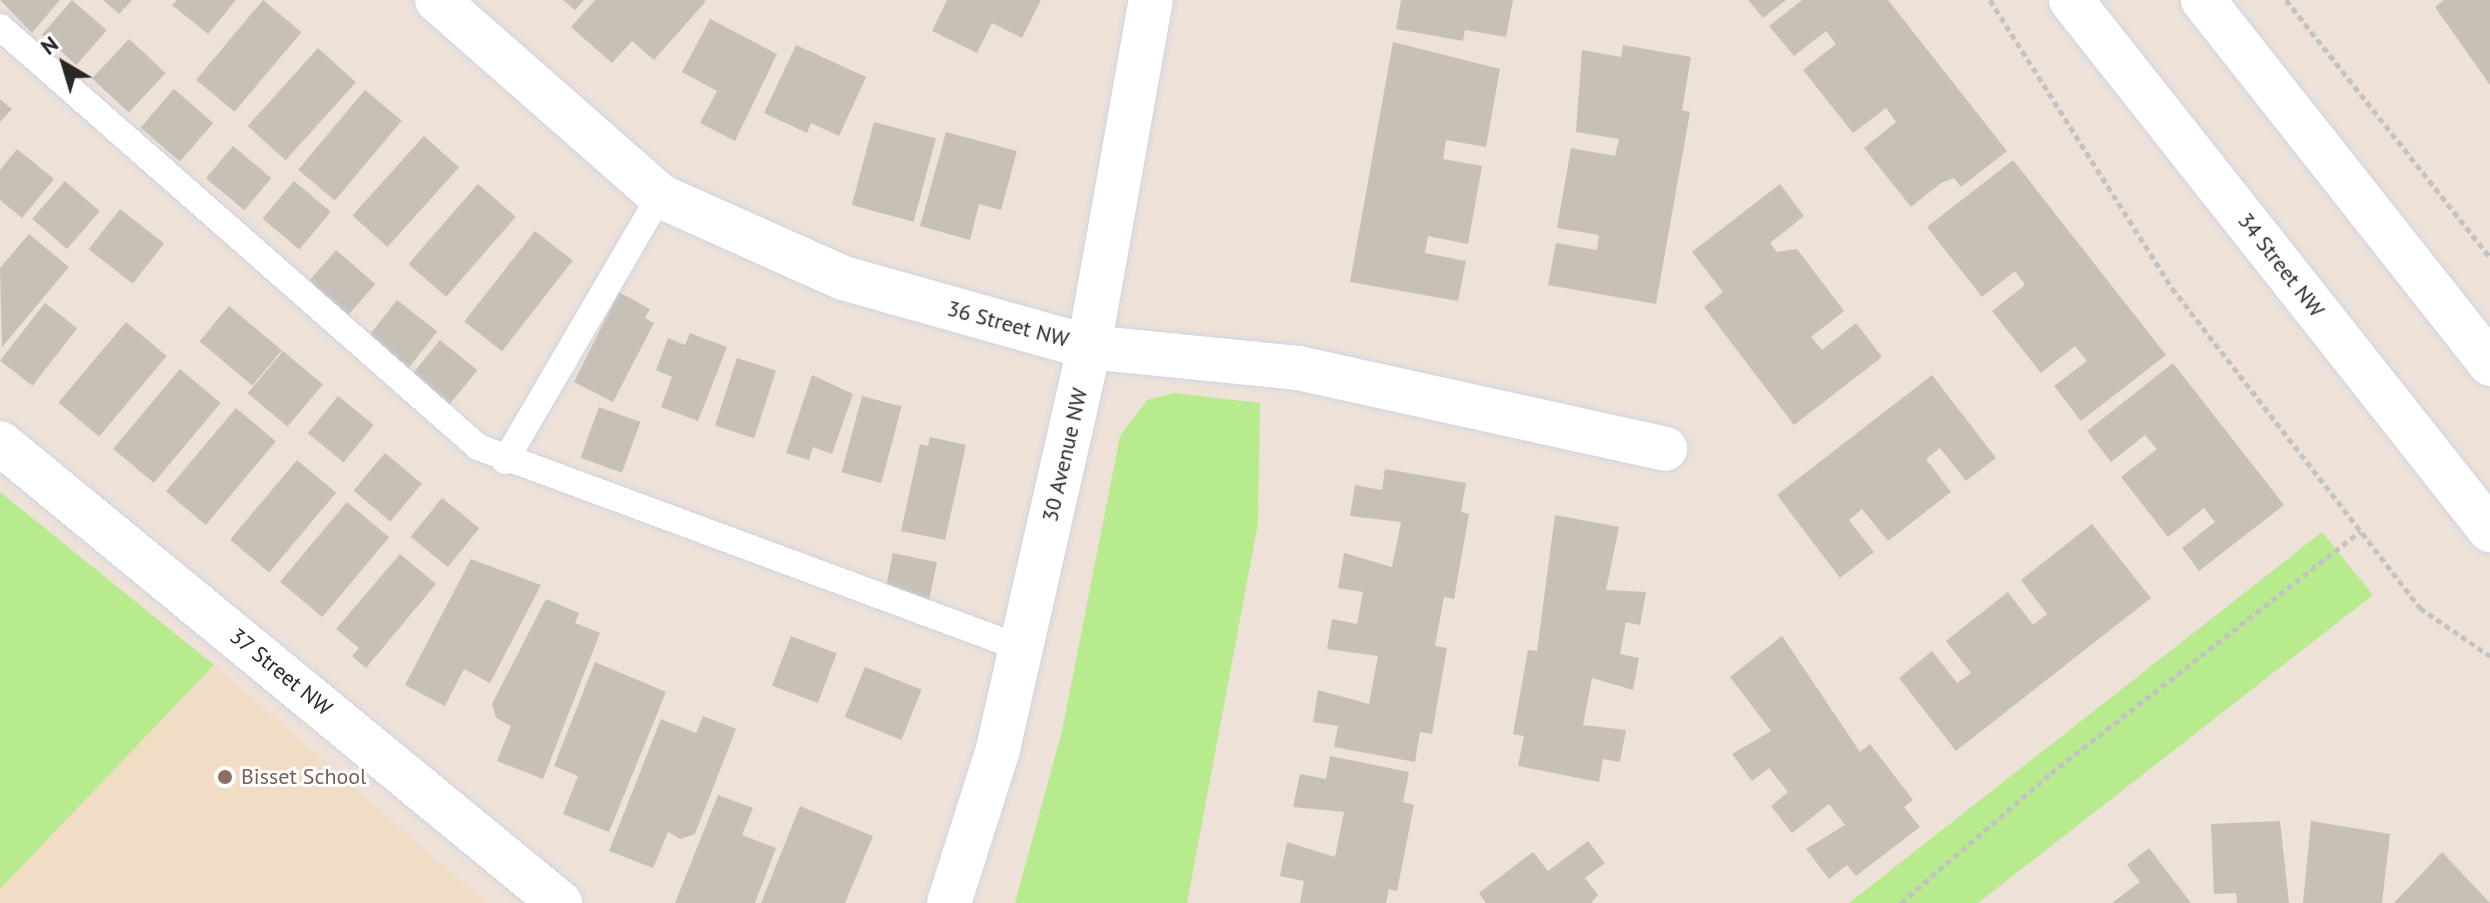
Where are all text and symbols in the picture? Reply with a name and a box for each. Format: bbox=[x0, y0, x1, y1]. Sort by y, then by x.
north arrow bbox=[24, 24, 104, 104]
text: N bbox=[35, 30, 64, 61]
street label: 34 Street NW bbox=[2232, 208, 2330, 322]
street label: 36 Street NW bbox=[944, 295, 1072, 353]
street label: 30 Avenue NW bbox=[1037, 385, 1093, 525]
street label: 37 Street NW bbox=[224, 622, 338, 722]
place label: Bisset School bbox=[241, 764, 366, 790]
marker: Bisset School bbox=[216, 768, 234, 786]

